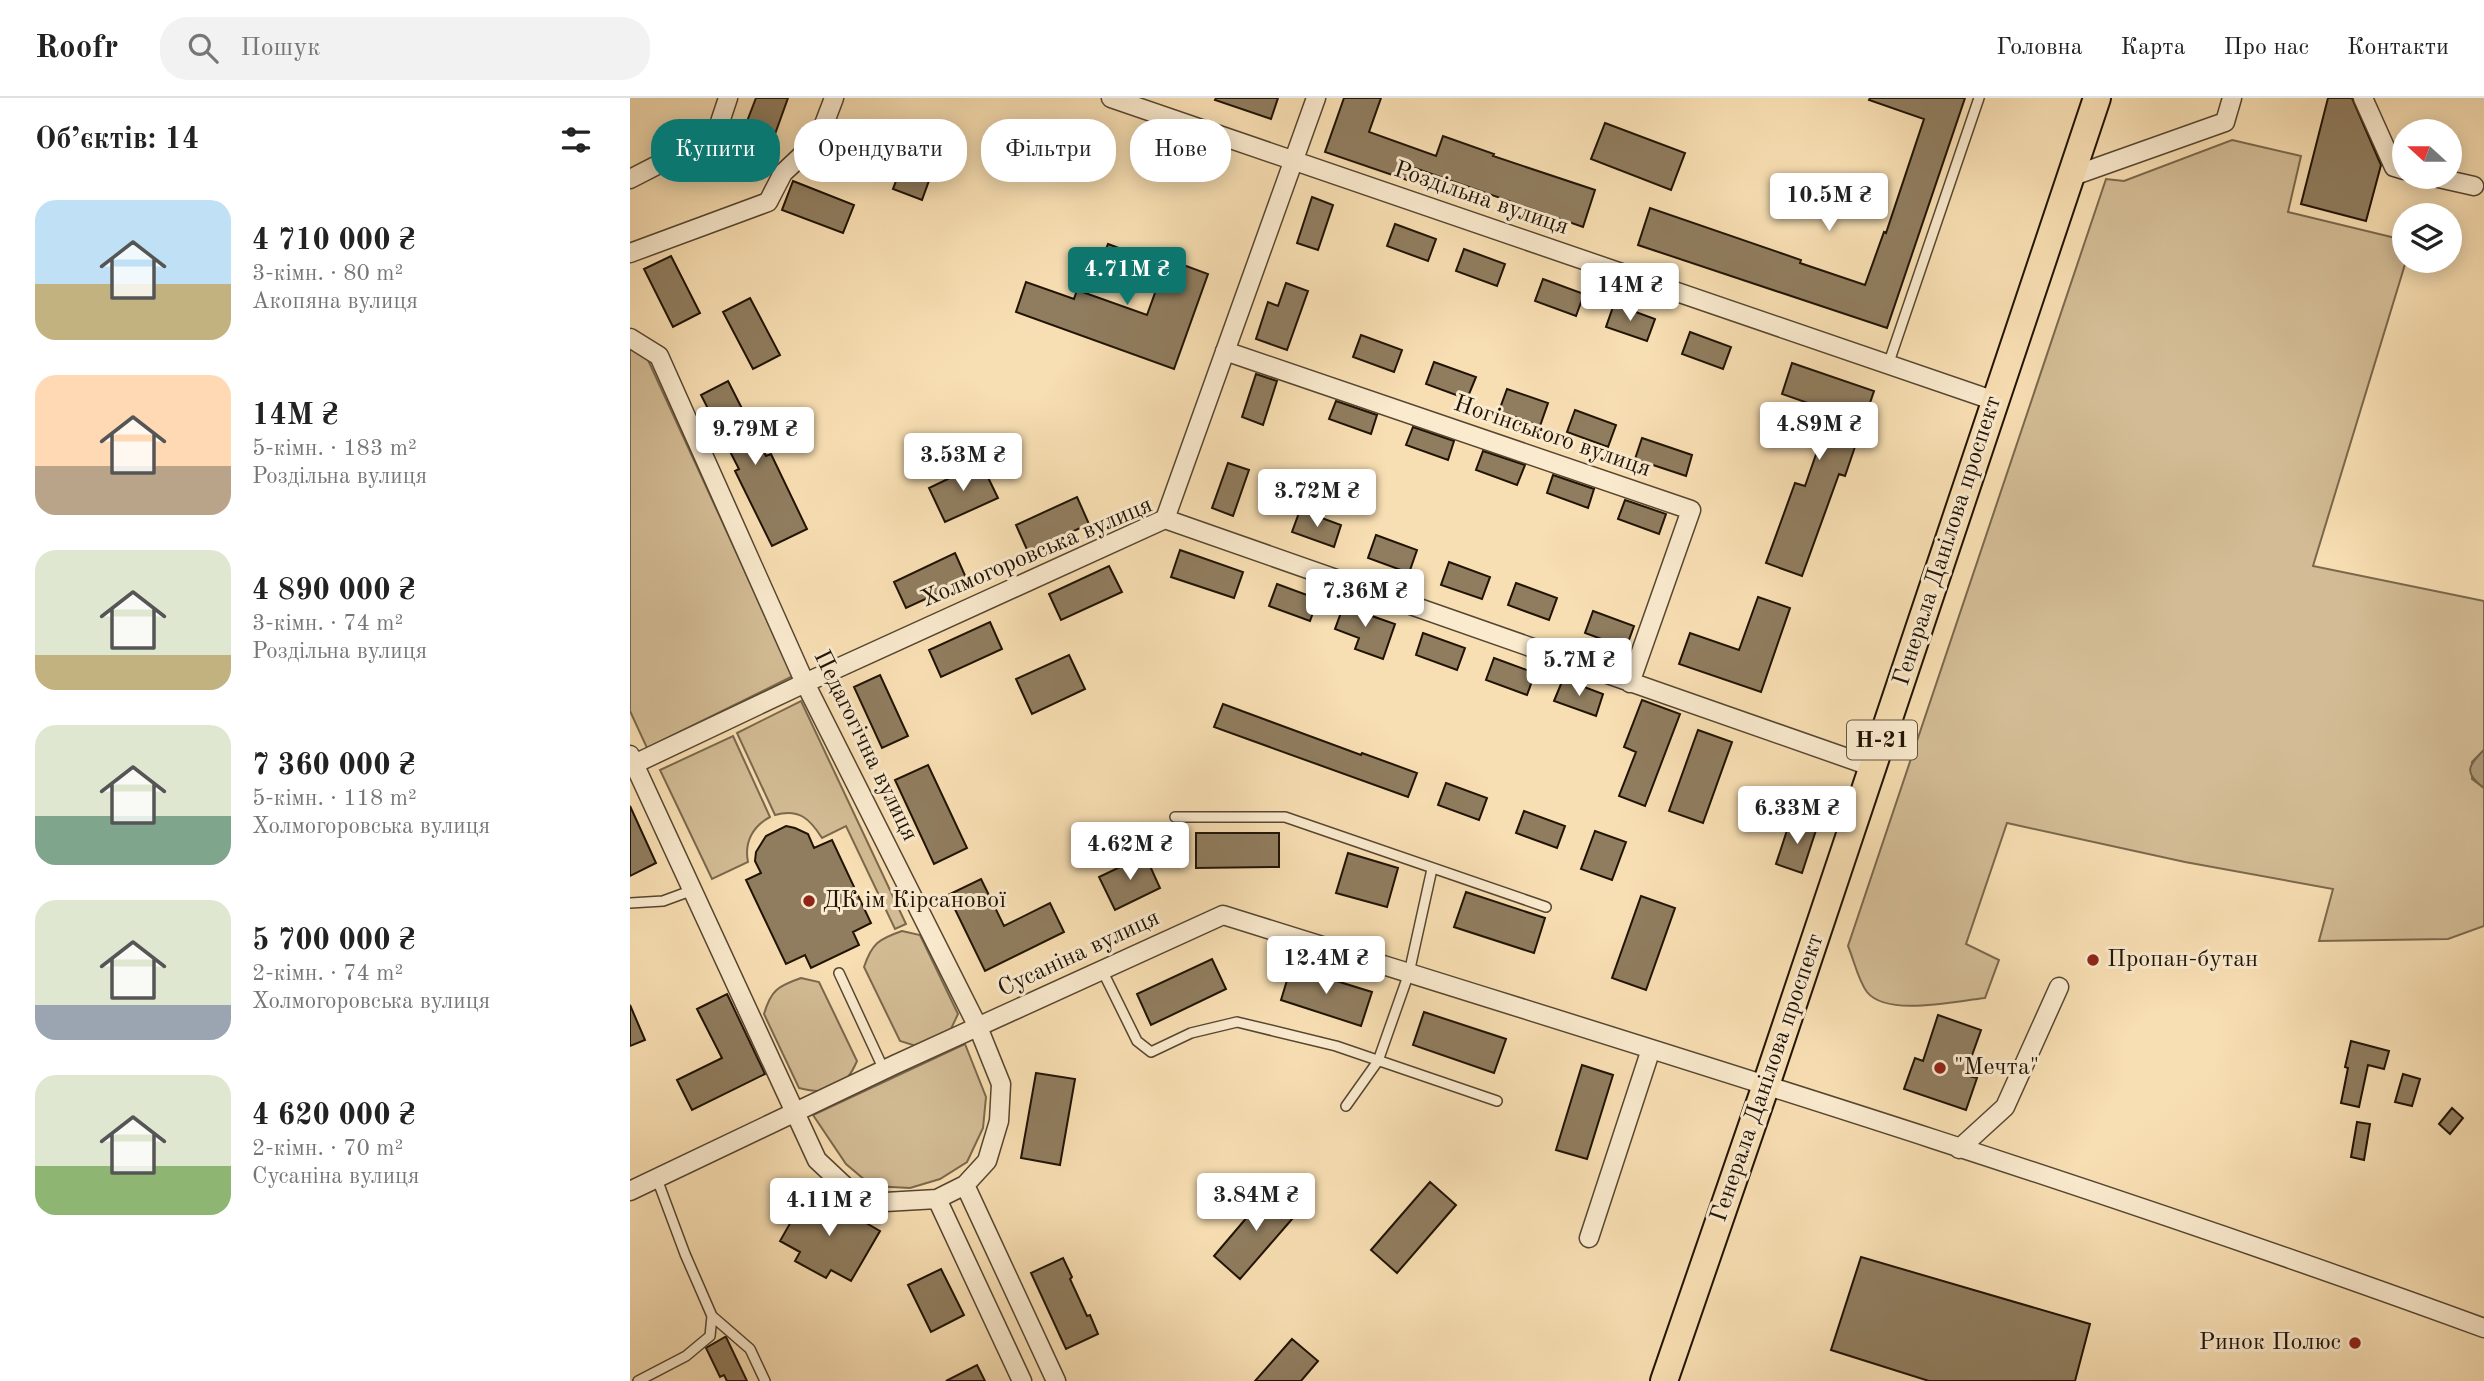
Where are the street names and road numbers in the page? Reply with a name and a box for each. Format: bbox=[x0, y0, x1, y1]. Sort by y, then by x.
street label: Роздільна вулиця bbox=[1391, 158, 1571, 240]
street label: Ногінського вулиця bbox=[1450, 392, 1654, 482]
street label: Генерала Данілова проспект bbox=[1890, 393, 2006, 689]
street label: Холмогоровська вулиця bbox=[918, 493, 1156, 613]
street label: Педагогічна вулиця bbox=[808, 647, 922, 845]
road number: Н-21 bbox=[1847, 720, 1917, 760]
street label: Сусаніна вулиця bbox=[995, 906, 1163, 1002]
street label: Генерала Данілова проспект bbox=[1707, 931, 1829, 1225]

